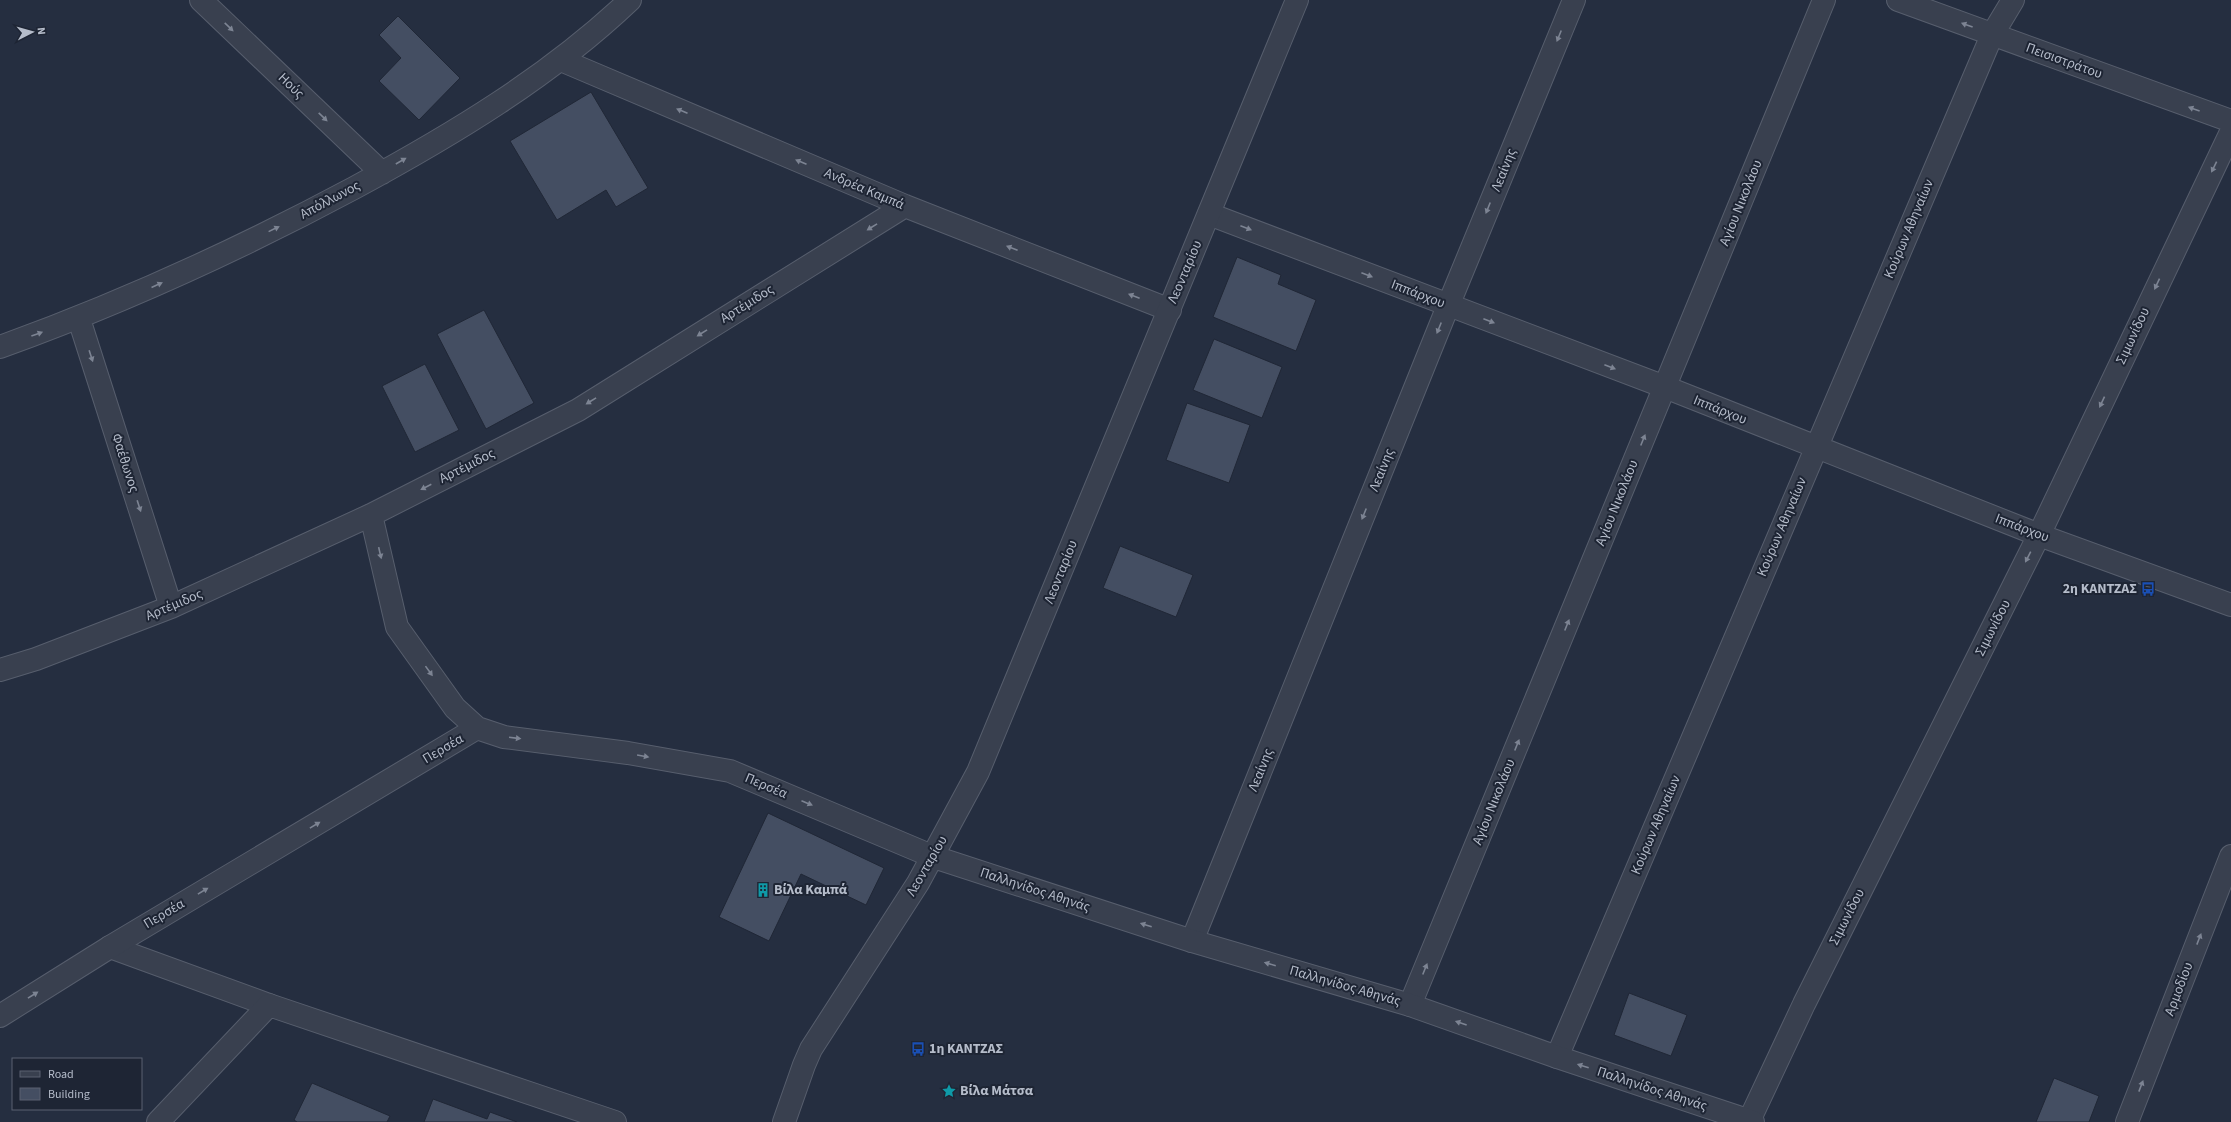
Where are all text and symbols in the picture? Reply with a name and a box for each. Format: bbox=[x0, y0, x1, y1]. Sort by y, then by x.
north arrow bbox=[12, 12, 52, 52]
one-way arrow bbox=[224, 22, 234, 32]
one-way arrow bbox=[1960, 22, 1972, 28]
text: N bbox=[34, 27, 49, 35]
one-way arrow bbox=[1555, 31, 1561, 43]
street label: Πεισιστράτου bbox=[2023, 38, 2105, 84]
street label: Ηούς bbox=[273, 68, 309, 104]
one-way arrow bbox=[2188, 105, 2200, 111]
one-way arrow bbox=[675, 108, 687, 114]
one-way arrow bbox=[318, 112, 328, 122]
street label: Λεαίνης bbox=[1486, 145, 1522, 195]
street label: Αγίου Νικολάου bbox=[1715, 157, 1767, 249]
one-way arrow bbox=[395, 158, 407, 165]
one-way arrow bbox=[795, 159, 807, 165]
one-way arrow bbox=[2211, 161, 2217, 173]
street label: Ανδρέα Καμπά bbox=[821, 163, 907, 215]
street label: Απόλλωνος bbox=[296, 176, 364, 224]
street label: Κούρων Αθηναίων bbox=[1879, 176, 1939, 282]
one-way arrow bbox=[1485, 203, 1491, 214]
one-way arrow bbox=[866, 223, 877, 231]
one-way arrow bbox=[269, 226, 280, 232]
one-way arrow bbox=[1240, 226, 1252, 232]
street label: Λεονταρίου bbox=[1163, 237, 1207, 307]
one-way arrow bbox=[1006, 245, 1018, 251]
one-way arrow bbox=[1362, 272, 1374, 278]
street label: Ιππάρχου bbox=[1388, 275, 1448, 313]
one-way arrow bbox=[2154, 278, 2160, 290]
street label: Αρτέμιδος bbox=[716, 280, 778, 328]
one-way arrow bbox=[151, 281, 163, 287]
one-way arrow bbox=[1127, 292, 1139, 298]
street label: Σιμωνίδου bbox=[2111, 304, 2155, 368]
one-way arrow bbox=[1483, 319, 1495, 325]
one-way arrow bbox=[1435, 323, 1441, 335]
one-way arrow bbox=[696, 329, 708, 336]
one-way arrow bbox=[31, 331, 43, 337]
one-way arrow bbox=[88, 350, 94, 362]
one-way arrow bbox=[1605, 364, 1617, 370]
street label: Ιππάρχου bbox=[1690, 390, 1750, 430]
one-way arrow bbox=[2099, 396, 2105, 407]
one-way arrow bbox=[585, 398, 597, 405]
street label: Φαέθωνος bbox=[106, 431, 144, 495]
one-way arrow bbox=[1641, 434, 1647, 446]
street label: Αρτέμιδος bbox=[436, 443, 498, 489]
street label: Λεαίνης bbox=[1364, 445, 1400, 495]
street label: Αγίου Νικολάου bbox=[1591, 457, 1643, 549]
street label: Κούρων Αθηναίων bbox=[1752, 474, 1812, 580]
one-way arrow bbox=[421, 484, 432, 490]
one-way arrow bbox=[136, 501, 142, 513]
one-way arrow bbox=[1361, 508, 1367, 519]
street label: Ιππάρχου bbox=[1992, 509, 2052, 547]
street label: Λεονταρίου bbox=[1039, 537, 1083, 607]
one-way arrow bbox=[377, 547, 383, 559]
one-way arrow bbox=[2025, 551, 2031, 563]
place label: 2η ΚΑΝΤΖΑΣ bbox=[2063, 579, 2137, 599]
bus stop icon: 2η ΚΑΝΤΖΑΣ bbox=[2140, 581, 2156, 597]
street label: Αρτέμιδος bbox=[142, 584, 206, 626]
street label: Σιμωνίδου bbox=[1970, 596, 2016, 660]
one-way arrow bbox=[1564, 619, 1570, 630]
one-way arrow bbox=[425, 665, 433, 676]
street label: Περσέα bbox=[419, 729, 467, 769]
one-way arrow bbox=[509, 735, 521, 741]
one-way arrow bbox=[1515, 739, 1521, 751]
street label: Λεαίνης bbox=[1243, 745, 1279, 795]
one-way arrow bbox=[637, 753, 650, 759]
street label: Αγίου Νικολάου bbox=[1468, 756, 1520, 848]
street label: Περσέα bbox=[742, 768, 791, 804]
street label: Κούρων Αθηναίων bbox=[1626, 772, 1686, 878]
one-way arrow bbox=[802, 801, 814, 807]
one-way arrow bbox=[309, 821, 321, 828]
street label: Λεονταρίου bbox=[902, 832, 952, 900]
street label: Παλληνίδος Αθηνάς bbox=[977, 863, 1093, 917]
place label: Βίλα Καμπά bbox=[774, 880, 848, 900]
building icon: Βίλα Καμπά bbox=[755, 882, 771, 898]
street label: Σιμωνίδου bbox=[1824, 885, 1870, 949]
one-way arrow bbox=[198, 887, 208, 895]
street label: Περσέα bbox=[140, 894, 188, 934]
one-way arrow bbox=[1139, 922, 1151, 928]
one-way arrow bbox=[2196, 932, 2202, 944]
street label: Αρμοδίου bbox=[2160, 959, 2198, 1019]
one-way arrow bbox=[1264, 960, 1276, 966]
street label: Παλληνίδος Αθηνάς bbox=[1287, 961, 1403, 1011]
one-way arrow bbox=[1422, 963, 1428, 974]
one-way arrow bbox=[27, 992, 39, 999]
one-way arrow bbox=[1454, 1019, 1466, 1025]
place label: 1η ΚΑΝΤΖΑΣ bbox=[929, 1039, 1004, 1059]
bus stop icon: 1η ΚΑΝΤΖΑΣ bbox=[910, 1041, 926, 1057]
legend bbox=[12, 1058, 142, 1110]
street label: Παλληνίδος Αθηνάς bbox=[1594, 1062, 1710, 1116]
one-way arrow bbox=[1577, 1063, 1589, 1069]
text: Road bbox=[48, 1066, 74, 1083]
one-way arrow bbox=[2139, 1079, 2145, 1091]
place label: Βίλα Μάτσα bbox=[960, 1081, 1034, 1101]
place icon: Βίλα Μάτσα bbox=[941, 1083, 957, 1099]
text: Building bbox=[48, 1086, 90, 1103]

